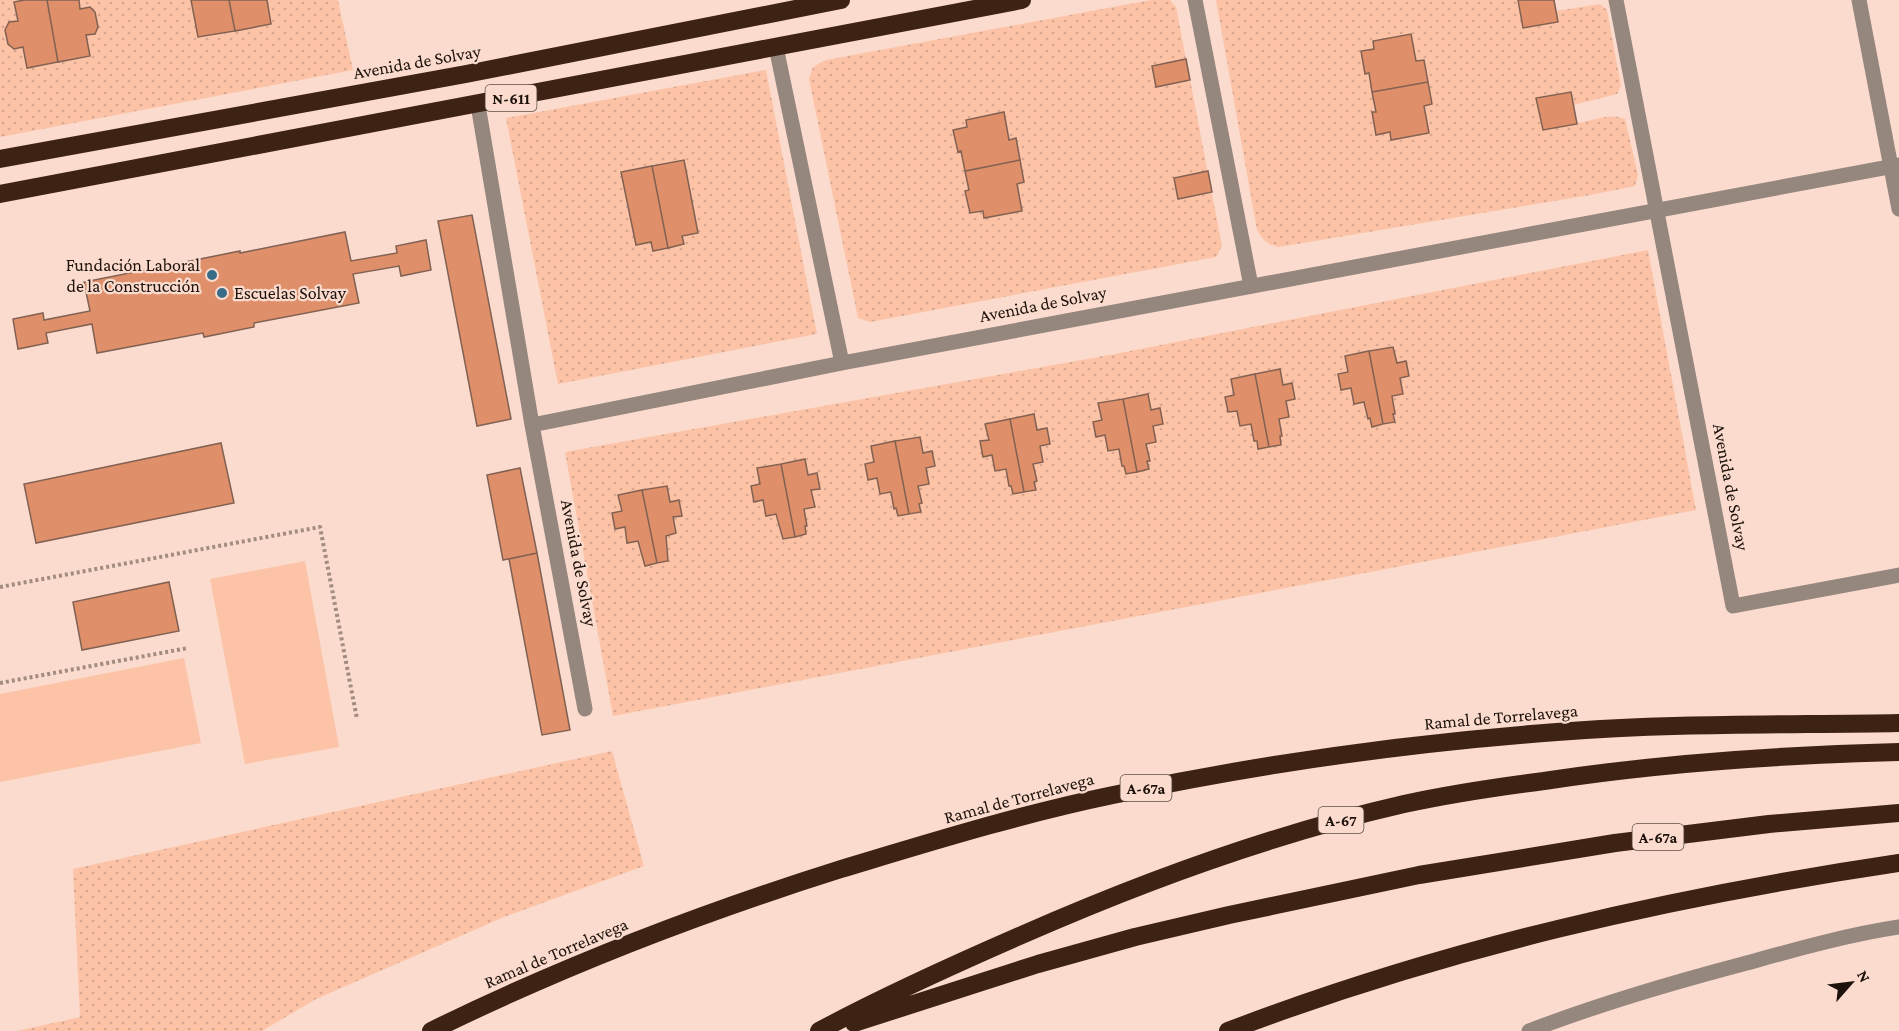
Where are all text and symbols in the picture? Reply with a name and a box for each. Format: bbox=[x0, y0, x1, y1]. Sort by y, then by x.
street label: Avenida de Solvay bbox=[352, 41, 483, 83]
road number: N-611 bbox=[486, 85, 536, 111]
place label: Fundación Laboral de la Construcción bbox=[66, 255, 200, 296]
marker: Fundación Laboral de la Construcción bbox=[205, 268, 219, 282]
street label: Avenida de Solvay bbox=[978, 282, 1109, 326]
place label: Escuelas Solvay bbox=[234, 283, 347, 303]
marker: Escuelas Solvay bbox=[215, 286, 229, 300]
street label: Avenida de Solvay bbox=[1709, 422, 1753, 553]
street label: Avenida de Solvay bbox=[557, 498, 601, 629]
street label: Ramal de Torrelavega bbox=[1423, 700, 1579, 734]
street label: Ramal de Torrelavega bbox=[942, 768, 1096, 828]
road number: A-67a bbox=[1120, 775, 1172, 801]
road number: A-67 bbox=[1318, 807, 1364, 833]
road number: A-67a bbox=[1632, 824, 1684, 850]
street label: Ramal de Torrelavega bbox=[481, 914, 631, 992]
north arrow bbox=[1821, 953, 1881, 1013]
text: N bbox=[1854, 967, 1874, 985]

